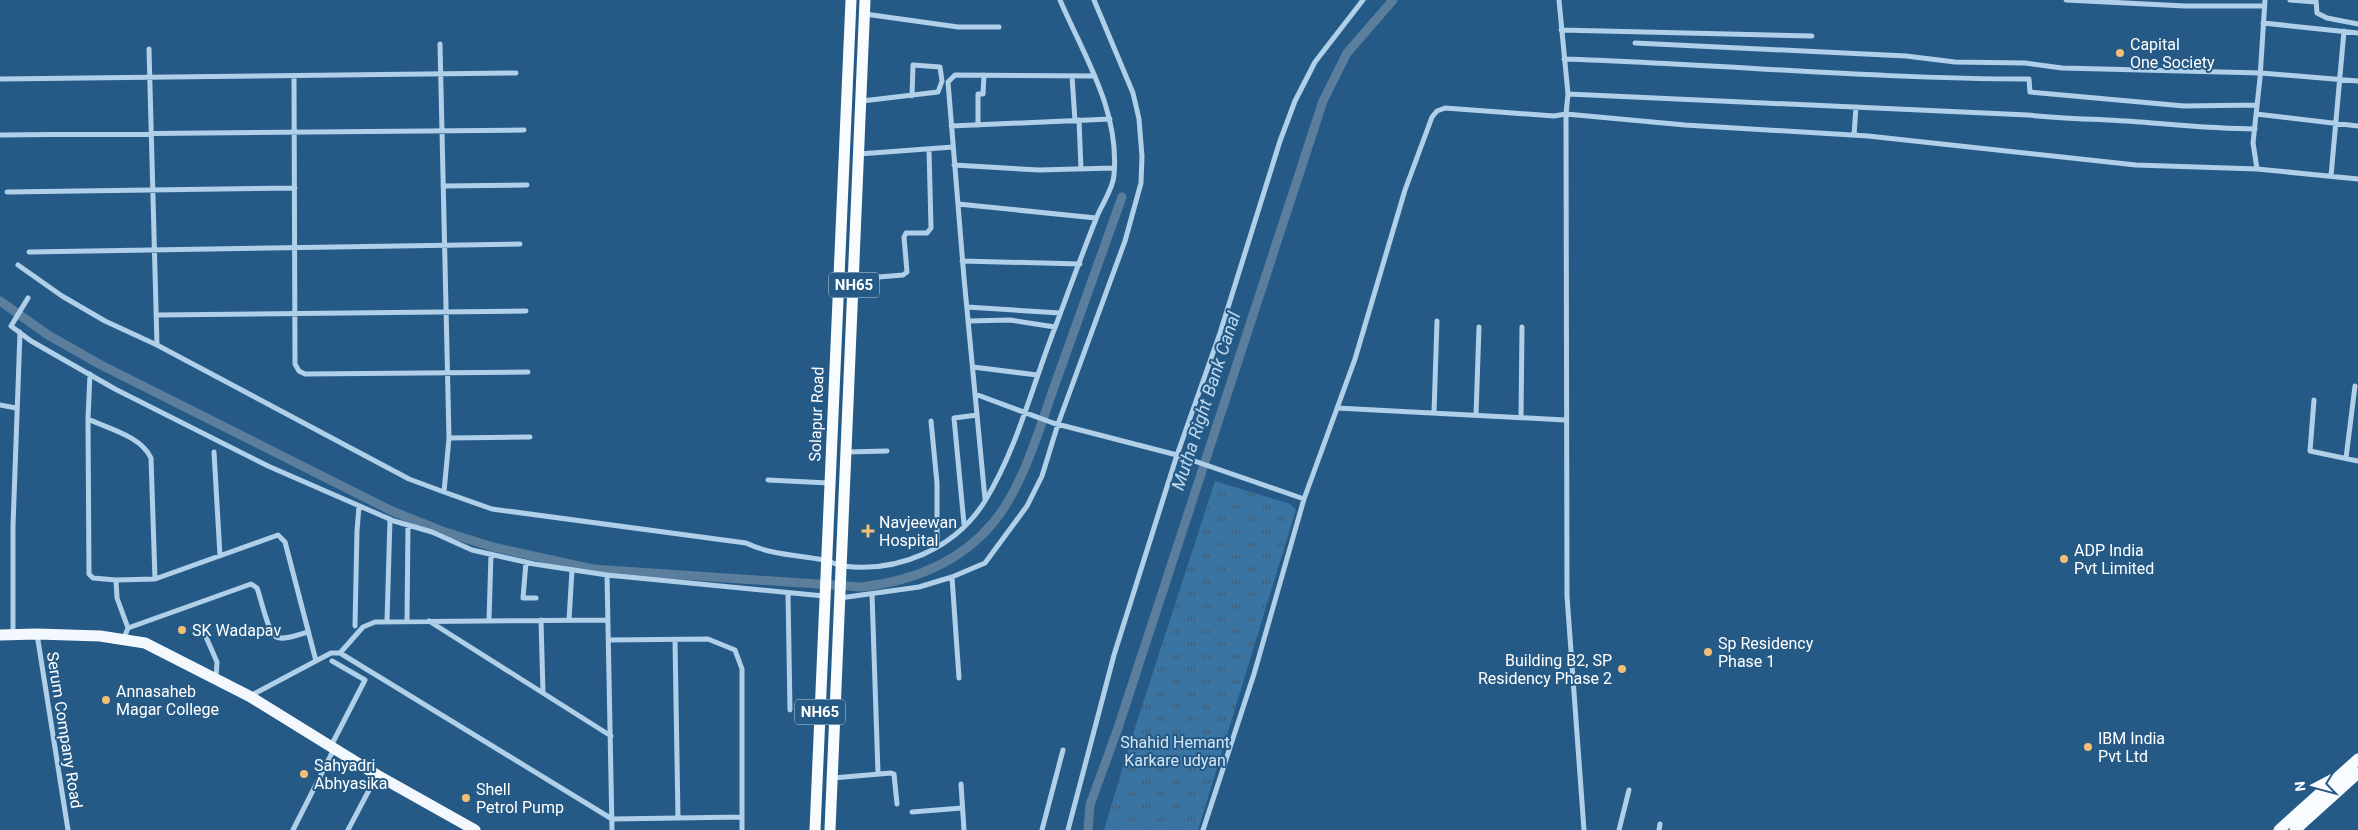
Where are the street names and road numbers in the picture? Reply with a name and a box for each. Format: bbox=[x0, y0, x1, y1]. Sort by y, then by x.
road number: NH65 bbox=[829, 272, 879, 298]
street label: Solapur Road bbox=[805, 366, 828, 462]
street label: Serum Company Road bbox=[43, 650, 86, 810]
road number: NH65 bbox=[795, 700, 845, 724]

